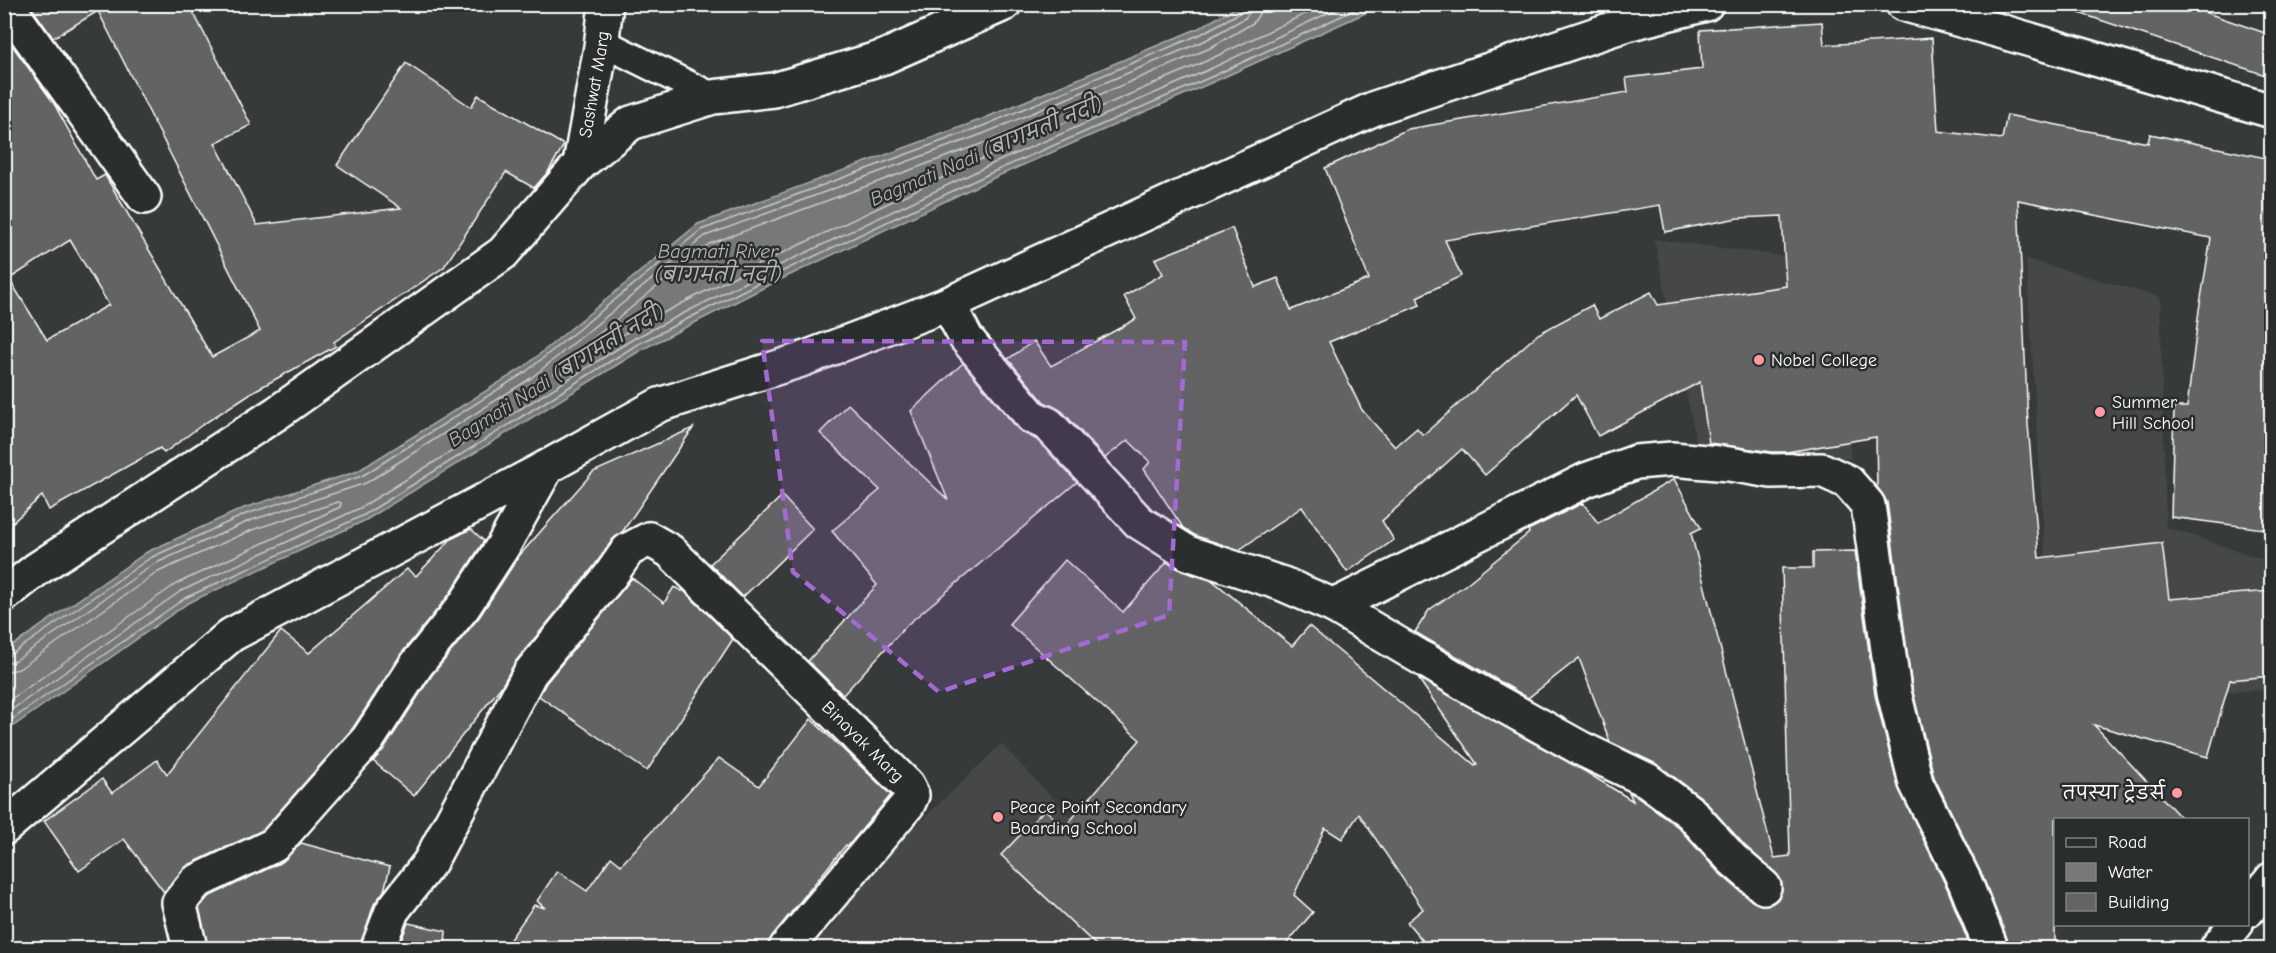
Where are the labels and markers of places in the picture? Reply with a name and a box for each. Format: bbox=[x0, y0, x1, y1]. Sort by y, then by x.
place label: Nobel College bbox=[1771, 350, 1877, 371]
marker: Nobel College bbox=[1752, 353, 1766, 367]
place label: Summer Hill School bbox=[2112, 392, 2194, 434]
marker: Summer Hill School bbox=[2093, 405, 2107, 419]
place label: तपस्या ट्रेडर्स bbox=[2062, 779, 2166, 804]
marker: तपस्या ट्रेडर्स bbox=[2170, 786, 2184, 800]
place label: Peace Point Secondary Boarding School bbox=[1010, 797, 1187, 839]
marker: Peace Point Secondary Boarding School bbox=[991, 810, 1005, 824]

